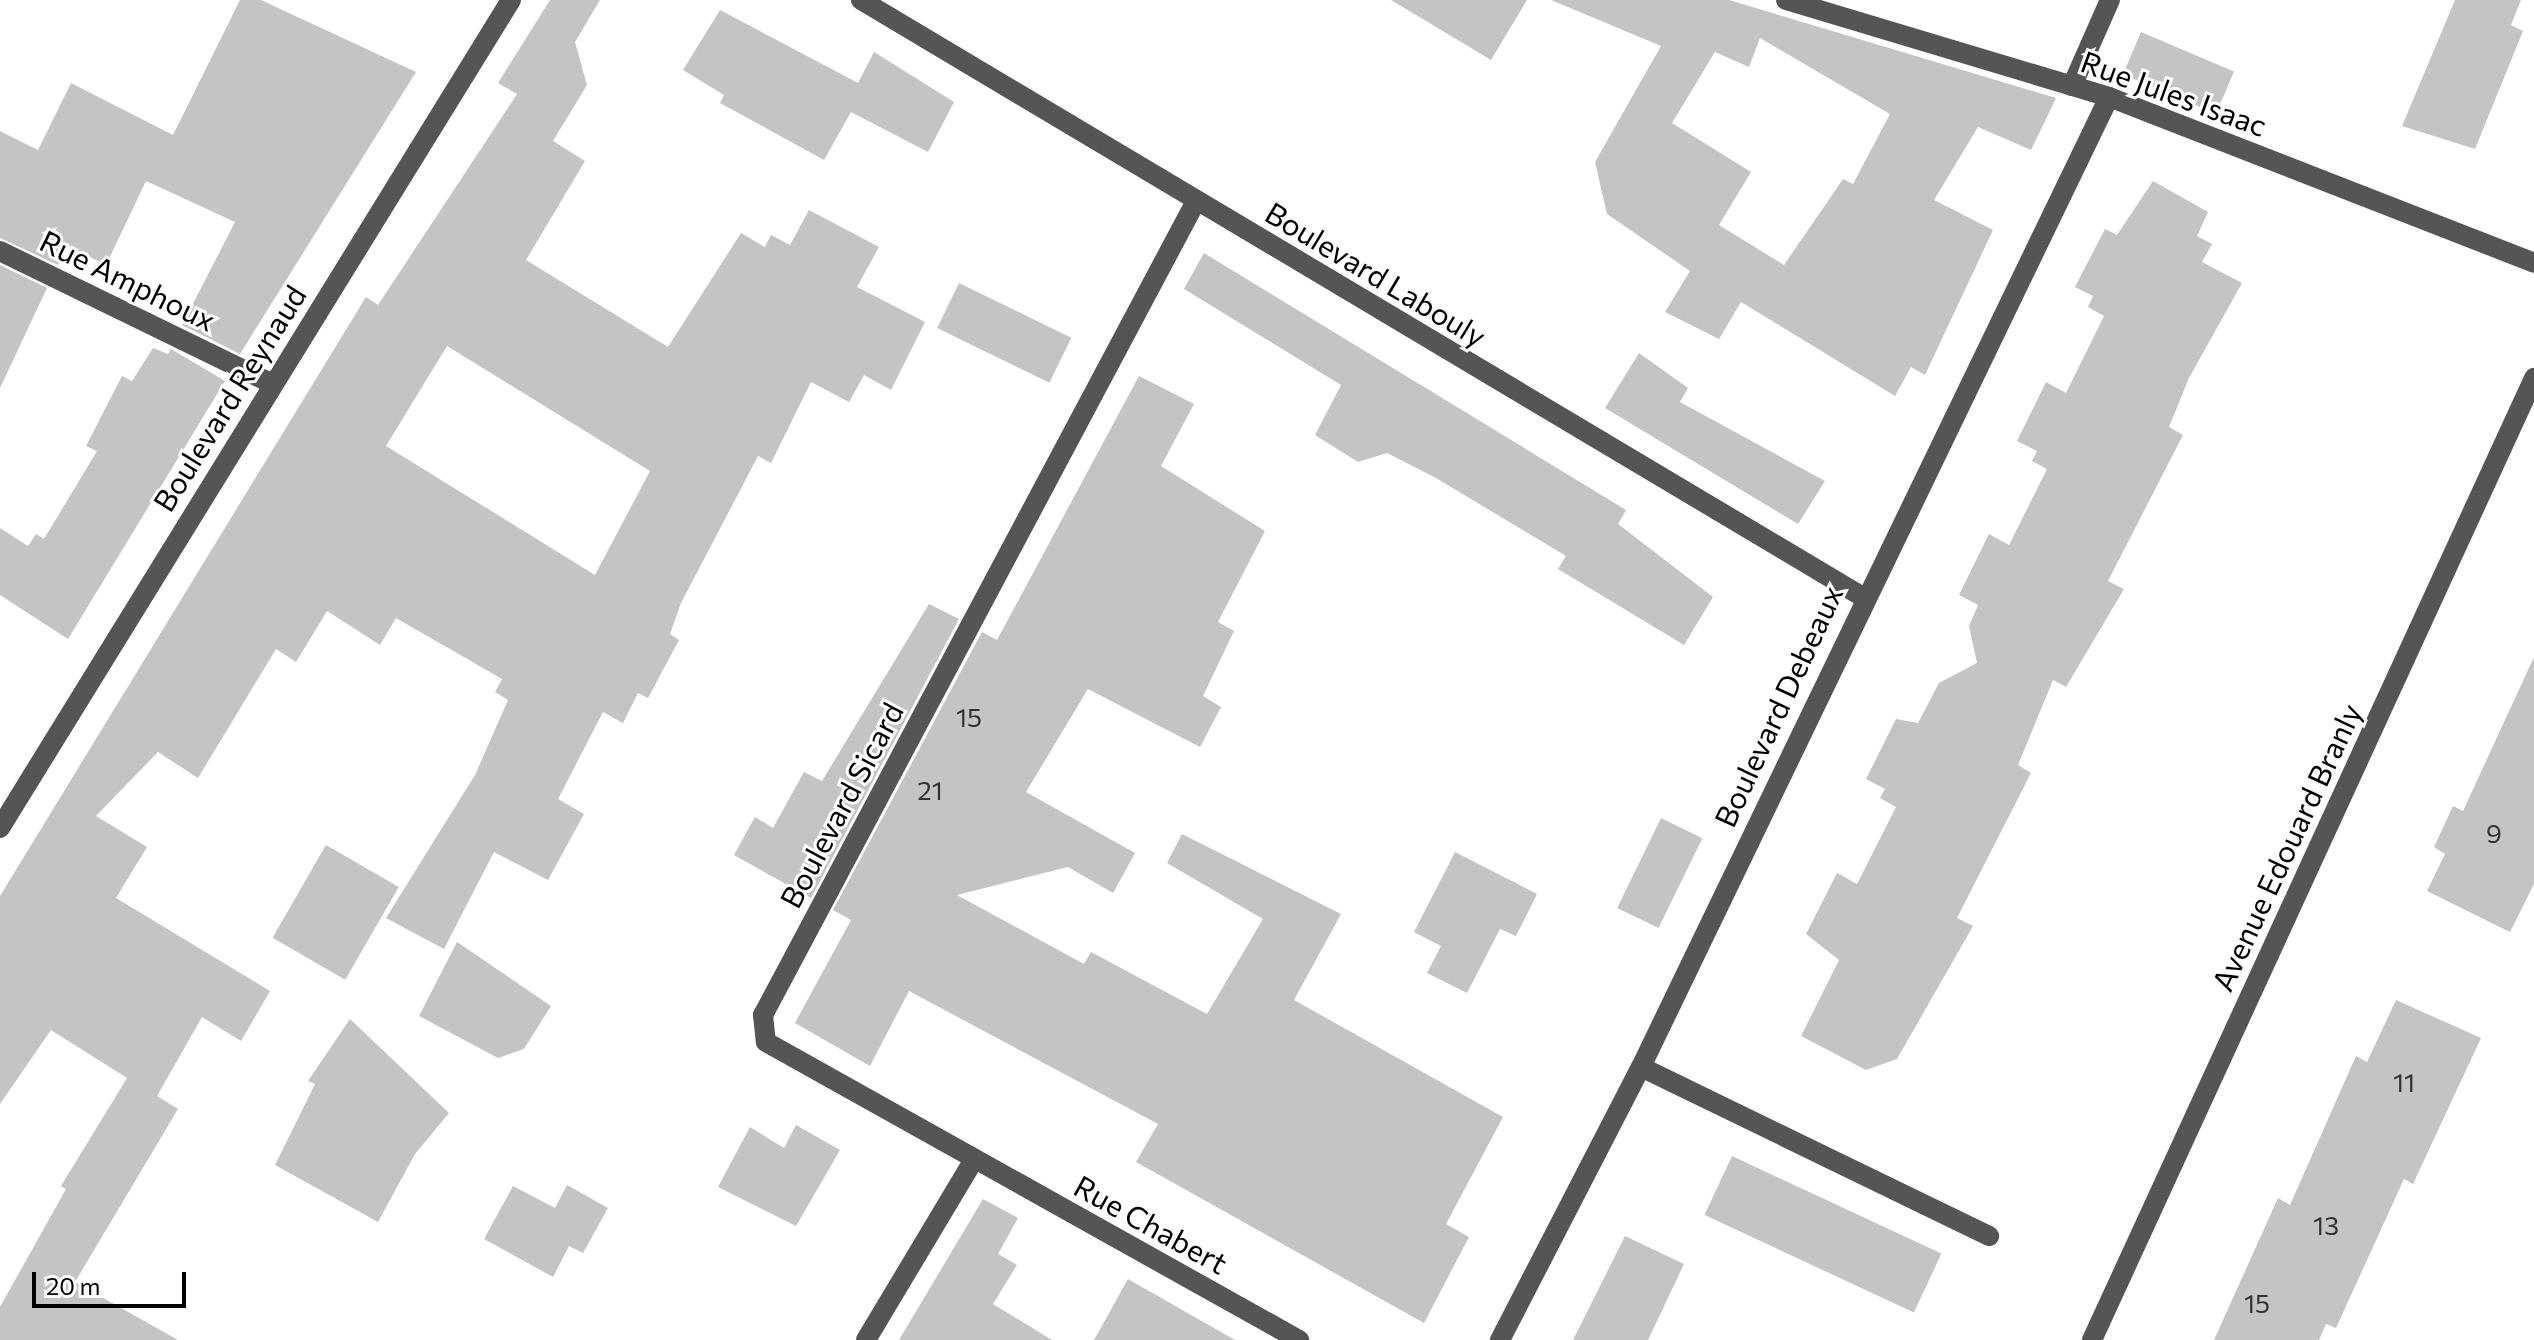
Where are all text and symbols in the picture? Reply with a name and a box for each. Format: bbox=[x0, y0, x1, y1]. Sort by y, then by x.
street label: Rue Jules Isaac bbox=[2076, 43, 2272, 143]
street label: Boulevard Labouly bbox=[1259, 194, 1493, 354]
street label: Rue Amphoux bbox=[34, 222, 222, 338]
street label: Boulevard Reynaud bbox=[145, 278, 313, 518]
street label: Boulevard Debeaux bbox=[1706, 580, 1850, 832]
street label: Boulevard Sicard bbox=[772, 696, 910, 914]
street label: Avenue Edouard Branly bbox=[2204, 698, 2368, 996]
house number: 15 bbox=[956, 701, 982, 733]
house number: 21 bbox=[917, 774, 943, 806]
house number: 9 bbox=[2486, 817, 2502, 849]
house number: 11 bbox=[2393, 1066, 2415, 1098]
street label: Rue Chabert bbox=[1068, 1167, 1234, 1281]
house number: 13 bbox=[2313, 1209, 2339, 1241]
scale bar bbox=[36, 1256, 190, 1306]
text: 20 m bbox=[46, 1271, 100, 1300]
house number: 15 bbox=[2244, 1287, 2270, 1319]

